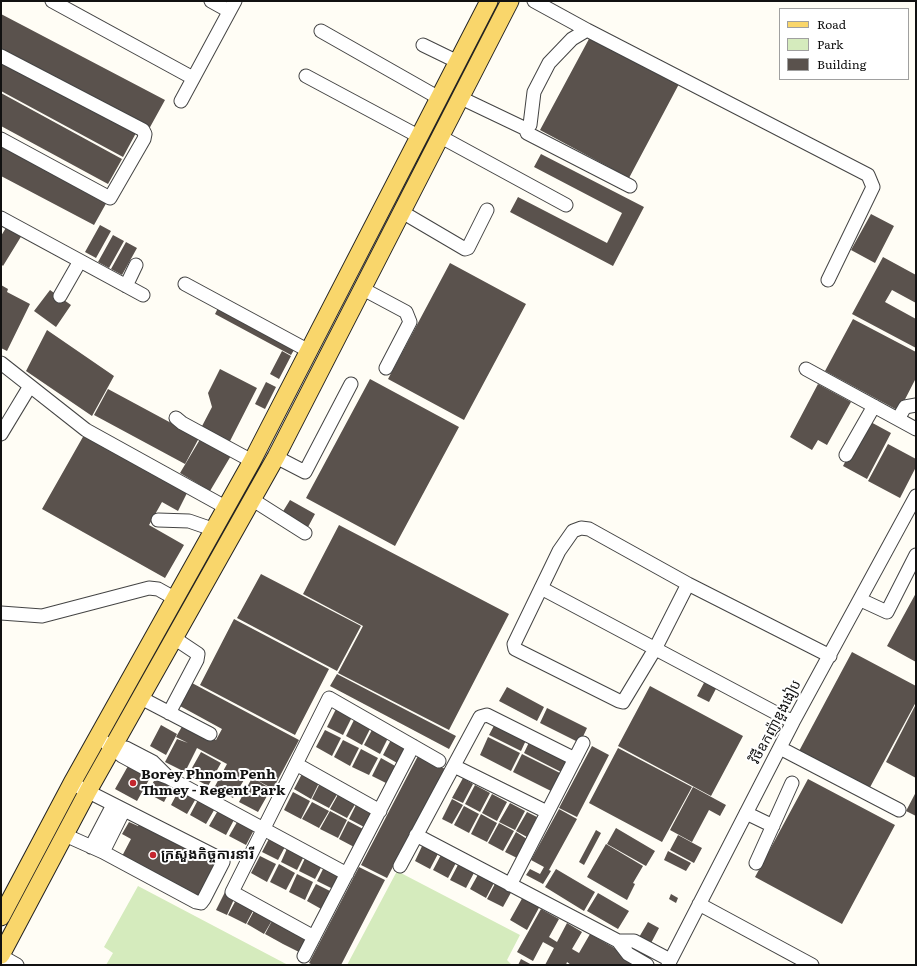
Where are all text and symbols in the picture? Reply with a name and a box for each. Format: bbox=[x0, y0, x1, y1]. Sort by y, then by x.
legend bbox=[779, 8, 909, 80]
text: Road bbox=[817, 15, 846, 33]
text: Park bbox=[817, 35, 843, 53]
text: Building bbox=[817, 55, 866, 73]
street label: វិថីឧកញ៉ាឌួងងៀប bbox=[747, 677, 805, 767]
place label: Borey Phnom Penh Thmey - Regent Park bbox=[141, 767, 285, 800]
marker: Borey Phnom Penh Thmey - Regent Park bbox=[128, 778, 138, 788]
place label: ក្រសួងកិច្ចការនារី bbox=[161, 847, 254, 863]
marker: ក្រសួងកិច្ចការនារី bbox=[148, 850, 158, 860]

